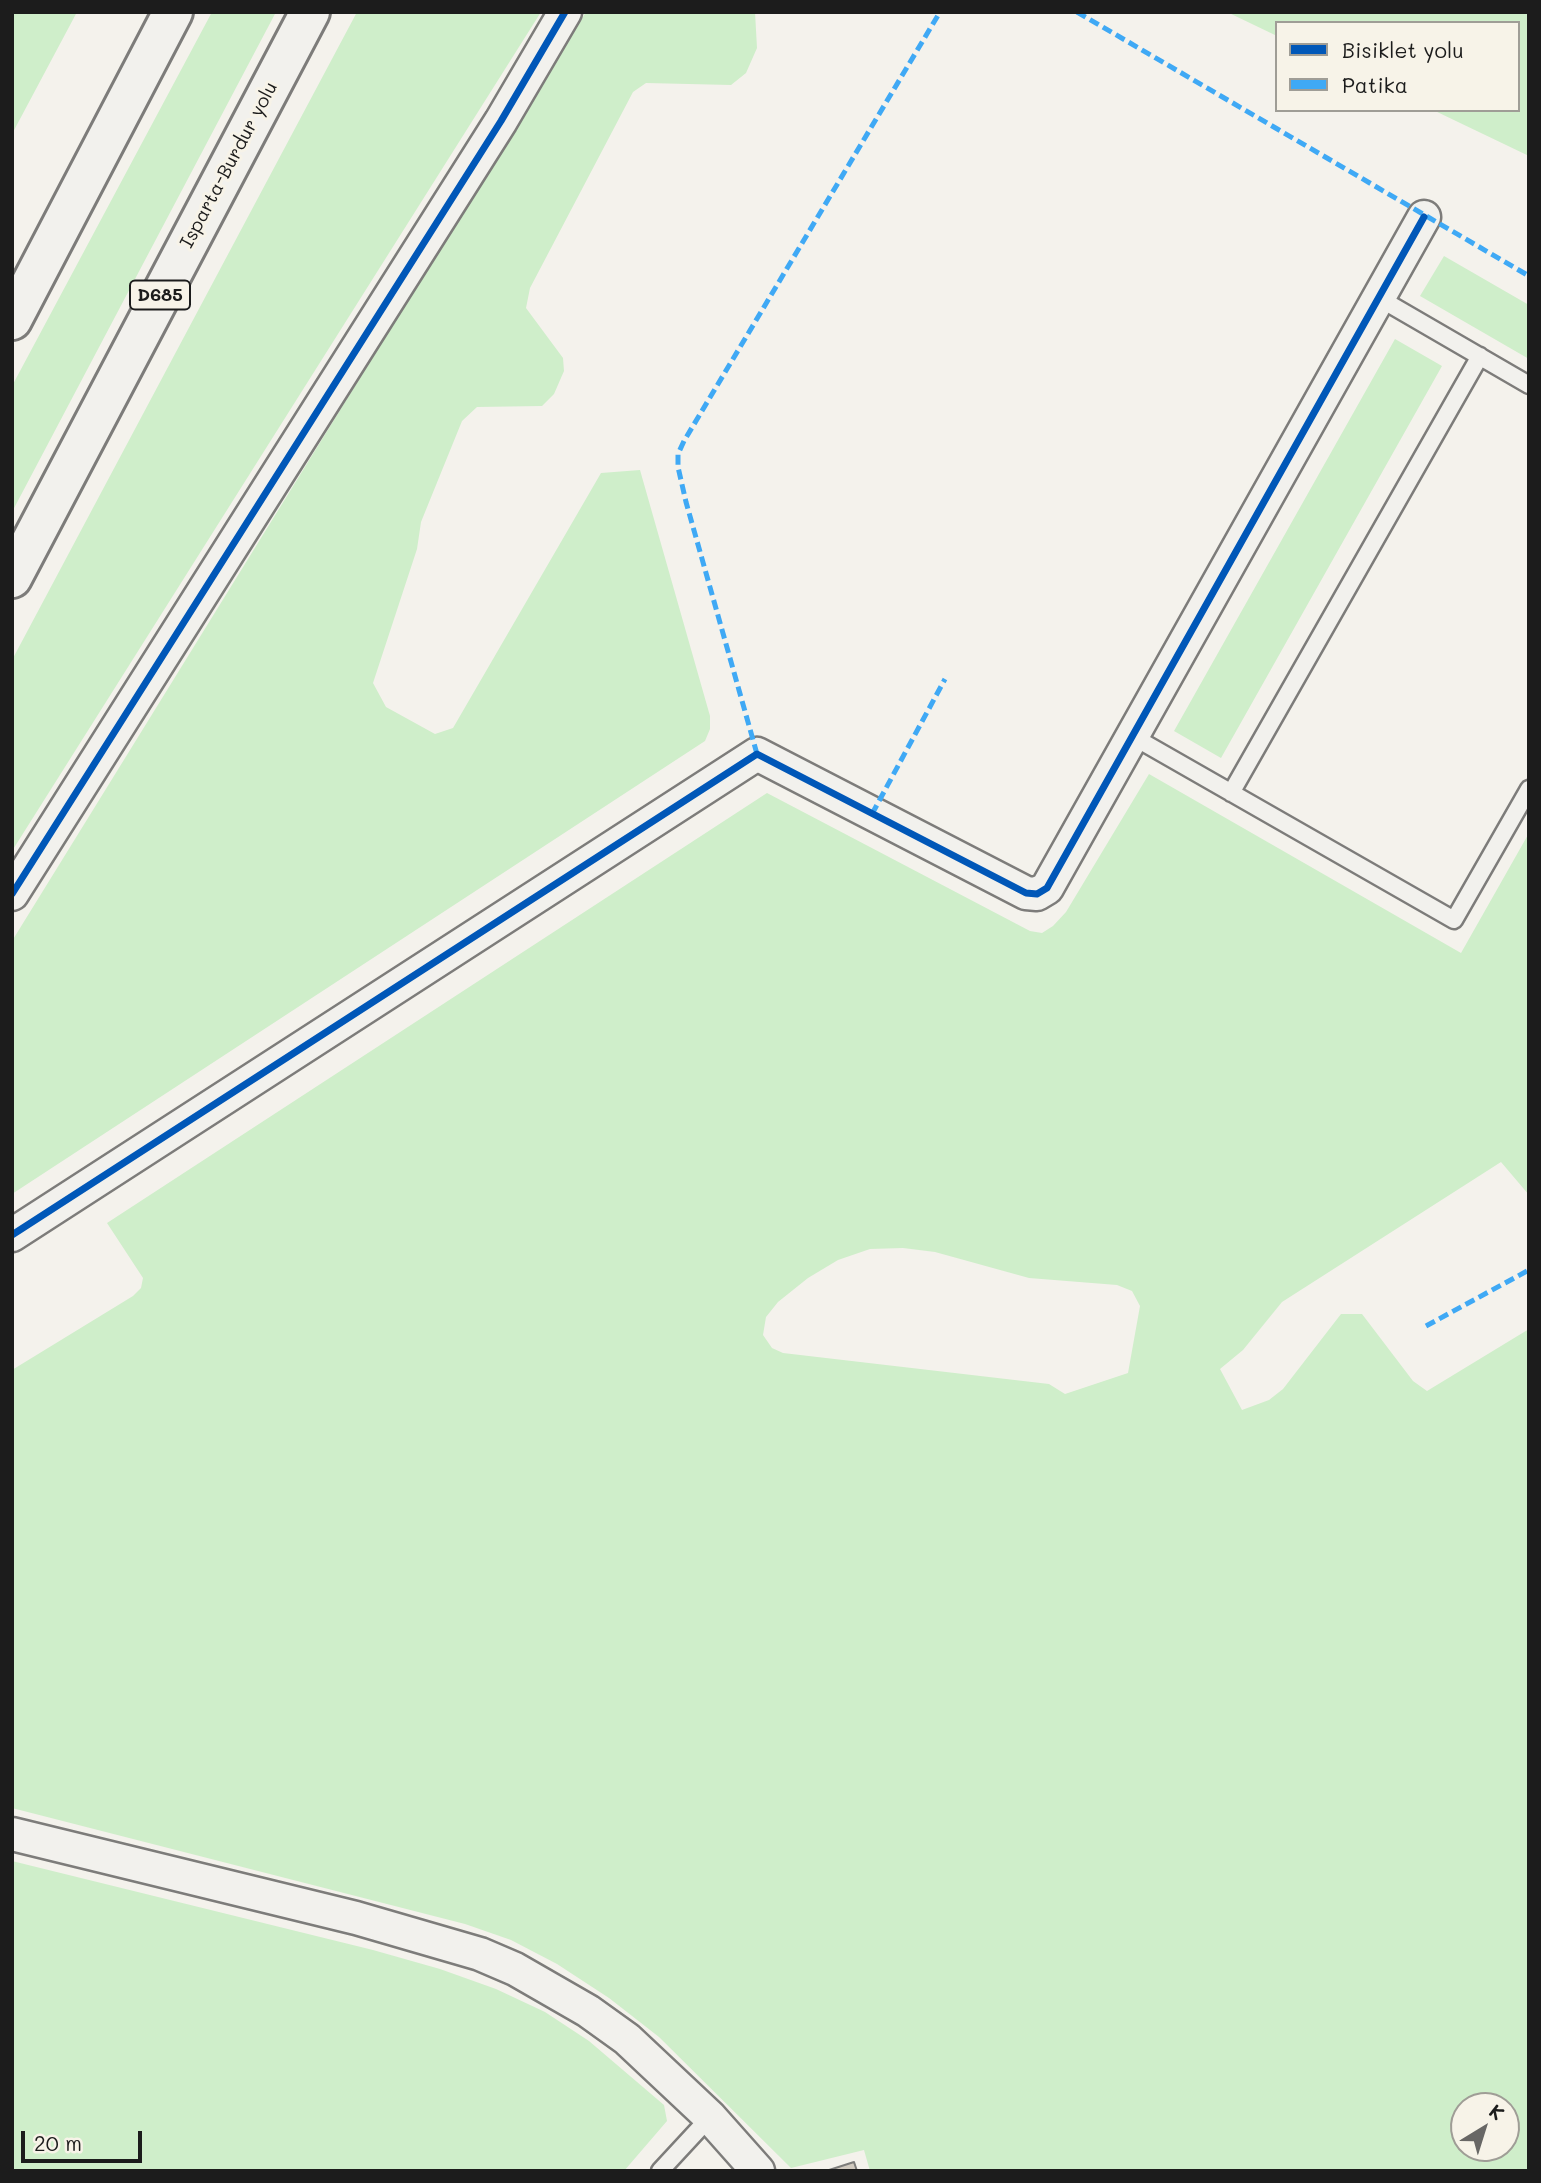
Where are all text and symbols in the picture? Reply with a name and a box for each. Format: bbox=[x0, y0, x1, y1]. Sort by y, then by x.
legend bbox=[1275, 21, 1520, 112]
text: Bisiklet yolu bbox=[1342, 36, 1464, 63]
text: Patika bbox=[1342, 71, 1408, 98]
street label: Isparta-Burdur yolu bbox=[176, 78, 282, 252]
road number: D685 bbox=[130, 281, 190, 310]
north arrow bbox=[1450, 2092, 1520, 2162]
text: K bbox=[1484, 2098, 1510, 2125]
scale bar bbox=[24, 2116, 145, 2160]
text: 20 m bbox=[34, 2129, 82, 2156]

